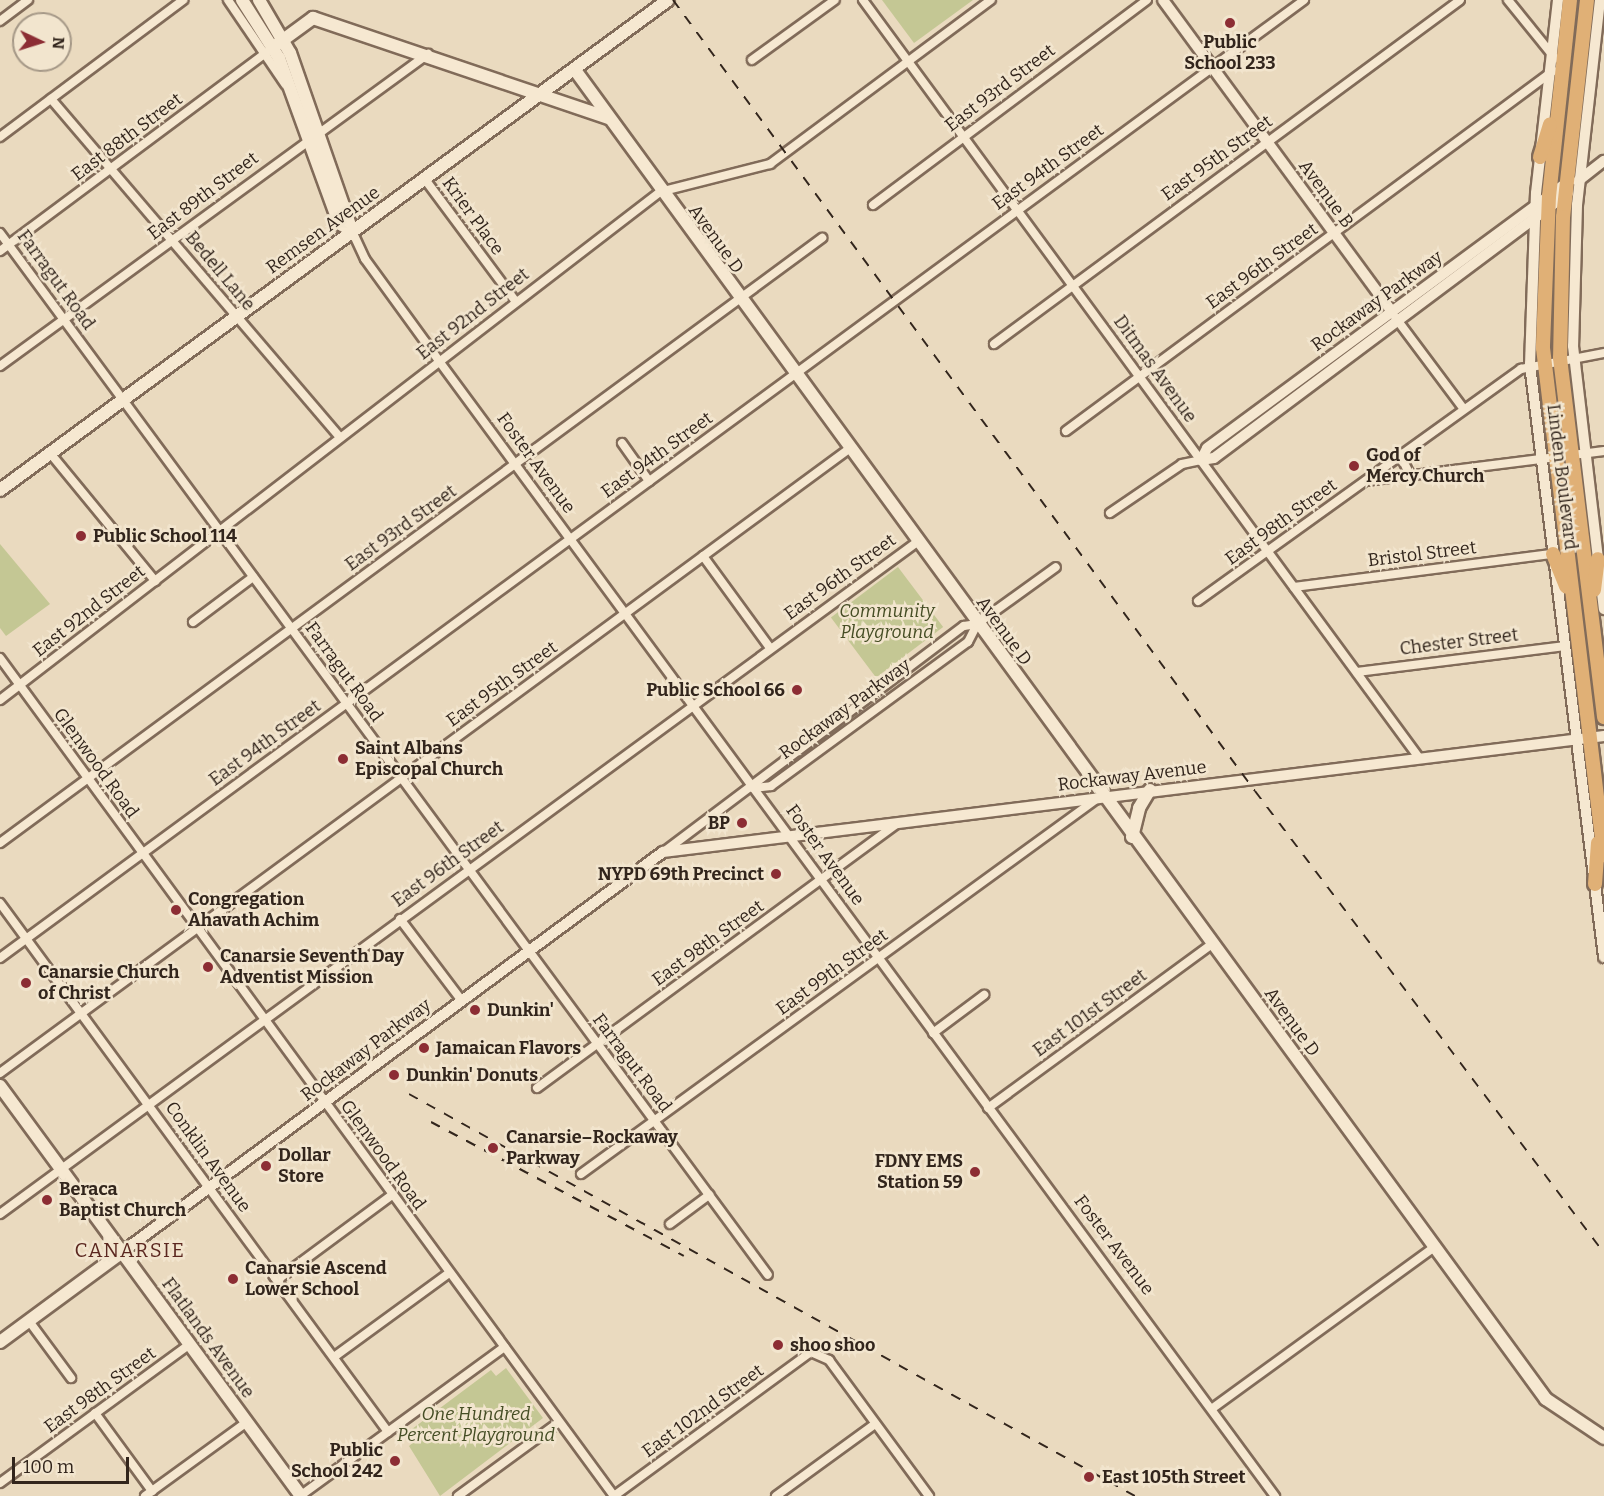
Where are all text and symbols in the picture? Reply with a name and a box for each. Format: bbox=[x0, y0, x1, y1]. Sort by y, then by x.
north arrow bbox=[12, 12, 72, 72]
marker: Public School 233 bbox=[1223, 16, 1237, 30]
place label: Public School 233 bbox=[1184, 32, 1276, 74]
text: N bbox=[49, 36, 68, 50]
street label: East 93rd Street bbox=[941, 40, 1059, 136]
street label: East 88th Street bbox=[67, 88, 187, 186]
street label: East 95th Street bbox=[1157, 111, 1277, 205]
street label: East 94th Street bbox=[988, 119, 1108, 215]
street label: East 89th Street bbox=[143, 147, 263, 245]
street label: Avenue B bbox=[1294, 156, 1358, 232]
street label: Krier Place bbox=[438, 173, 508, 259]
street label: Remsen Avenue bbox=[262, 182, 384, 278]
street label: Avenue D bbox=[684, 200, 748, 278]
street label: East 96th Street bbox=[1202, 218, 1322, 314]
street label: Farragut Road bbox=[13, 226, 99, 334]
street label: Bedell Lane bbox=[181, 227, 259, 315]
street label: Rockaway Parkway bbox=[1307, 246, 1447, 356]
street label: East 92nd Street bbox=[413, 264, 533, 364]
street label: Ditmas Avenue bbox=[1109, 311, 1201, 427]
street label: Linden Boulevard bbox=[1542, 403, 1582, 551]
street label: East 94th Street bbox=[597, 407, 717, 503]
street label: Foster Avenue bbox=[492, 408, 580, 518]
place label: God of Mercy Church bbox=[1366, 445, 1484, 488]
marker: God of Mercy Church bbox=[1347, 459, 1361, 473]
street label: East 98th Street bbox=[1221, 474, 1341, 570]
street label: East 93rd Street bbox=[341, 480, 461, 576]
place label: Public School 114 bbox=[93, 525, 237, 547]
marker: Public School 114 bbox=[74, 529, 88, 543]
street label: East 96th Street bbox=[780, 529, 900, 625]
street label: Bristol Street bbox=[1367, 537, 1477, 571]
street label: East 92nd Street bbox=[29, 561, 149, 661]
street label: Avenue D bbox=[972, 592, 1036, 670]
park label: Community Playground bbox=[839, 601, 935, 644]
street label: Farragut Road bbox=[301, 618, 387, 726]
street label: Chester Street bbox=[1399, 624, 1519, 660]
street label: East 95th Street bbox=[442, 637, 562, 731]
street label: Rockaway Parkway bbox=[775, 654, 915, 764]
place label: Public School 66 bbox=[646, 679, 785, 701]
marker: Public School 66 bbox=[790, 683, 804, 697]
street label: East 94th Street bbox=[205, 695, 325, 791]
street label: Glenwood Road bbox=[49, 704, 143, 822]
place label: Saint Albans Episcopal Church bbox=[355, 738, 503, 780]
marker: Saint Albans Episcopal Church bbox=[336, 752, 350, 766]
street label: Rockaway Avenue bbox=[1056, 756, 1208, 796]
street label: Foster Avenue bbox=[781, 800, 869, 910]
place label: BP bbox=[708, 812, 730, 834]
street label: East 96th Street bbox=[388, 816, 508, 912]
marker: BP bbox=[735, 816, 749, 830]
place label: NYPD 69th Precinct bbox=[598, 863, 764, 885]
marker: NYPD 69th Precinct bbox=[769, 867, 783, 881]
place label: Congregation Ahavath Achim bbox=[188, 889, 319, 932]
street label: East 98th Street bbox=[648, 895, 768, 991]
marker: Congregation Ahavath Achim bbox=[169, 903, 183, 917]
street label: East 99th Street bbox=[772, 924, 892, 1020]
place label: Canarsie Seventh Day Adventist Mission bbox=[220, 946, 404, 988]
marker: Canarsie Seventh Day Adventist Mission bbox=[201, 960, 215, 974]
place label: Canarsie Church of Christ bbox=[38, 962, 179, 1004]
street label: East 101st Street bbox=[1029, 965, 1151, 1061]
marker: Canarsie Church of Christ bbox=[19, 976, 33, 990]
street label: Avenue D bbox=[1260, 983, 1324, 1061]
street label: Rockaway Parkway bbox=[297, 994, 435, 1106]
place label: Dunkin' bbox=[487, 999, 554, 1021]
marker: Dunkin' bbox=[468, 1003, 482, 1017]
street label: Farragut Road bbox=[588, 1009, 676, 1117]
place label: Jamaican Flavors bbox=[436, 1037, 581, 1059]
marker: Jamaican Flavors bbox=[417, 1041, 431, 1055]
place label: Dunkin' Donuts bbox=[406, 1064, 538, 1086]
marker: Dunkin' Donuts bbox=[387, 1068, 401, 1082]
street label: Glenwood Road bbox=[336, 1096, 430, 1214]
street label: Conklin Avenue bbox=[161, 1097, 255, 1217]
place label: Canarsie–Rockaway Parkway bbox=[506, 1127, 678, 1170]
marker: Canarsie–Rockaway Parkway bbox=[484, 1139, 502, 1157]
place label: Dollar Store bbox=[278, 1145, 331, 1188]
place label: FDNY EMS Station 59 bbox=[875, 1151, 963, 1194]
marker: Dollar Store bbox=[259, 1159, 273, 1173]
marker: FDNY EMS Station 59 bbox=[968, 1165, 982, 1179]
place label: Beraca Baptist Church bbox=[59, 1179, 186, 1222]
street label: Foster Avenue bbox=[1070, 1191, 1158, 1299]
marker: Beraca Baptist Church bbox=[40, 1193, 54, 1207]
district label: CANARSIE bbox=[75, 1238, 185, 1262]
place label: Canarsie Ascend Lower School bbox=[245, 1258, 387, 1300]
marker: Canarsie Ascend Lower School bbox=[226, 1272, 240, 1286]
street label: Flatlands Avenue bbox=[157, 1274, 259, 1402]
place label: shoo shoo bbox=[790, 1334, 875, 1356]
marker: shoo shoo bbox=[771, 1338, 785, 1352]
street label: East 98th Street bbox=[40, 1342, 160, 1438]
street label: East 102nd Street bbox=[638, 1360, 768, 1462]
park label: One Hundred Percent Playground bbox=[397, 1404, 555, 1446]
place label: Public School 242 bbox=[291, 1440, 383, 1482]
scale bar bbox=[15, 1445, 132, 1483]
marker: Public School 242 bbox=[388, 1454, 402, 1468]
text: 100 m bbox=[23, 1456, 74, 1478]
place label: East 105th Street bbox=[1102, 1466, 1246, 1488]
marker: East 105th Street bbox=[1080, 1468, 1098, 1486]

